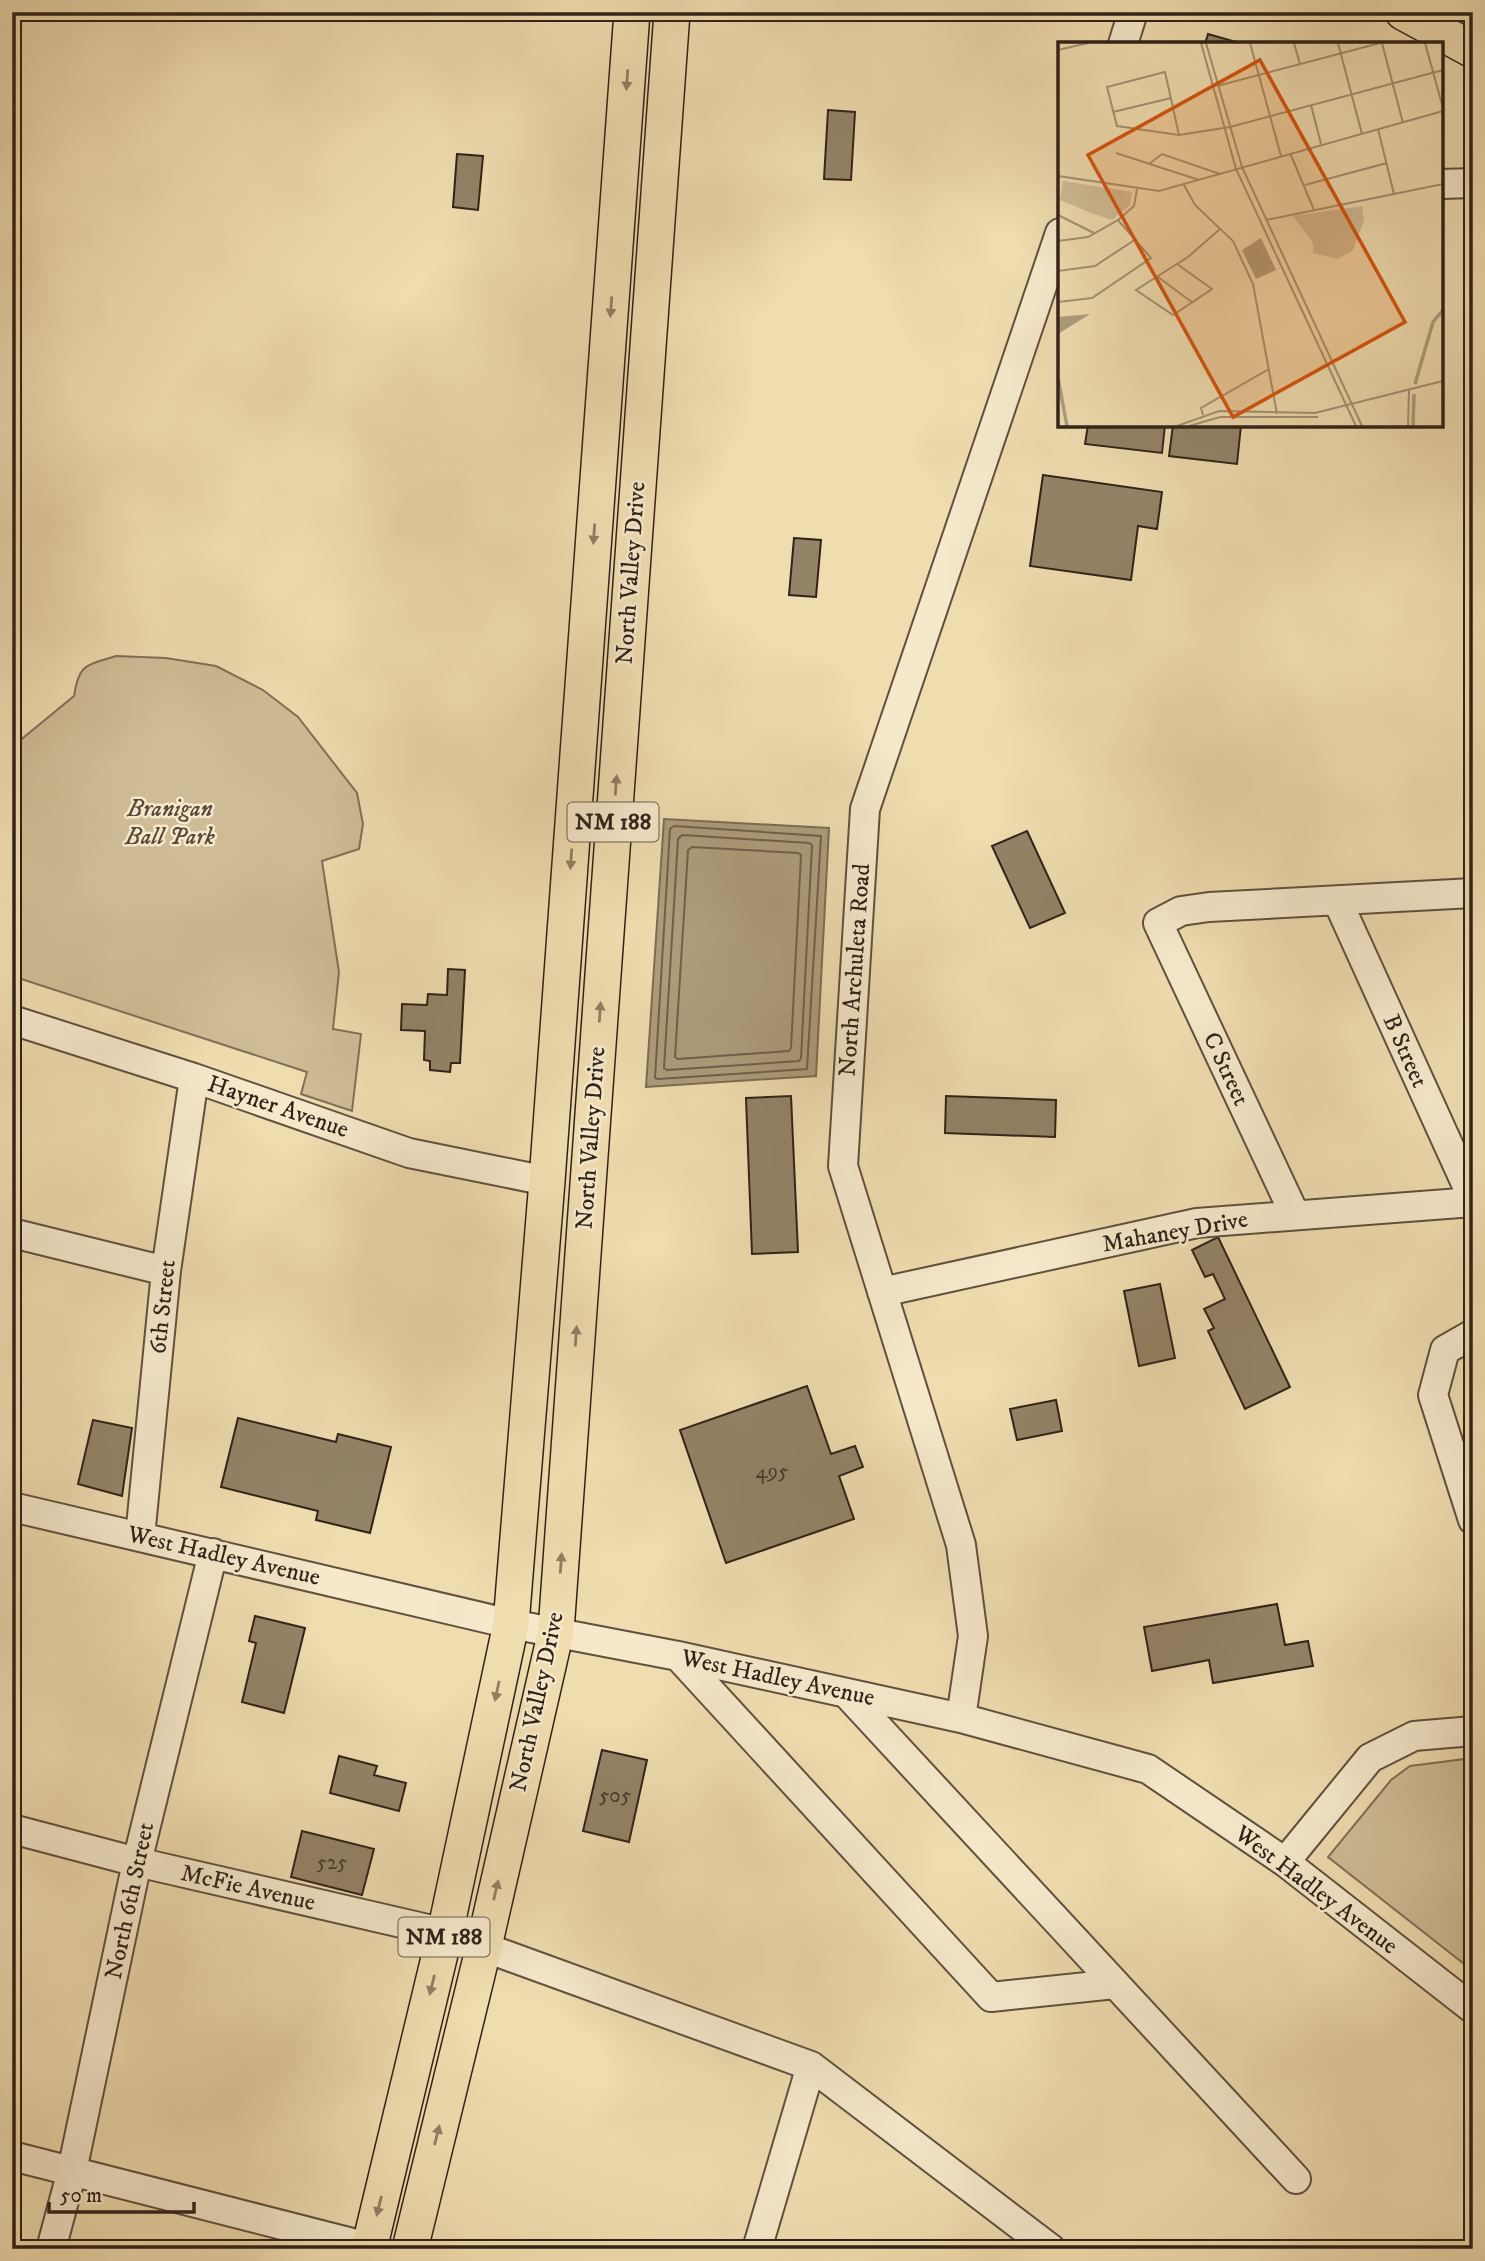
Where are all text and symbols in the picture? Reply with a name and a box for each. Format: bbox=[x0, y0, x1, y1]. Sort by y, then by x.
inset map bbox=[1058, 42, 1443, 427]
one-way arrow bbox=[621, 70, 632, 92]
one-way arrow bbox=[605, 296, 616, 318]
street label: North Valley Drive bbox=[610, 480, 652, 665]
one-way arrow bbox=[588, 523, 599, 545]
one-way arrow bbox=[611, 774, 622, 796]
park label: Branigan Ball Park bbox=[124, 794, 215, 852]
road number: NM 188 bbox=[568, 802, 658, 842]
one-way arrow bbox=[565, 848, 576, 870]
street label: North Archuleta Road bbox=[833, 862, 877, 1078]
one-way arrow bbox=[595, 1001, 606, 1023]
street label: B Street bbox=[1376, 1010, 1435, 1093]
street label: C Street bbox=[1196, 1027, 1256, 1111]
street label: North Valley Drive bbox=[570, 1045, 612, 1230]
street label: Hayner Avenue bbox=[203, 1069, 353, 1145]
street label: Mahaney Drive bbox=[1100, 1204, 1250, 1260]
street label: 6th Street bbox=[143, 1258, 183, 1356]
one-way arrow bbox=[571, 1325, 582, 1347]
house number: 495 bbox=[755, 1459, 789, 1485]
street label: West Hadley Avenue bbox=[124, 1519, 323, 1593]
one-way arrow bbox=[555, 1552, 566, 1574]
street label: North Valley Drive bbox=[503, 1609, 571, 1795]
street label: West Hadley Avenue bbox=[678, 1643, 877, 1713]
one-way arrow bbox=[491, 1680, 502, 1702]
house number: 505 bbox=[599, 1783, 631, 1809]
street label: West Hadley Avenue bbox=[1228, 1818, 1404, 1961]
street label: North 6th Street bbox=[99, 1819, 161, 1982]
house number: 525 bbox=[316, 1850, 348, 1876]
street label: McFie Avenue bbox=[178, 1858, 318, 1918]
one-way arrow bbox=[491, 1879, 502, 1901]
road number: NM 188 bbox=[398, 1918, 490, 1956]
one-way arrow bbox=[426, 1974, 437, 1996]
one-way arrow bbox=[432, 2124, 443, 2146]
scale bar bbox=[49, 2170, 194, 2214]
text: 50 m bbox=[60, 2183, 102, 2209]
one-way arrow bbox=[373, 2195, 384, 2217]

